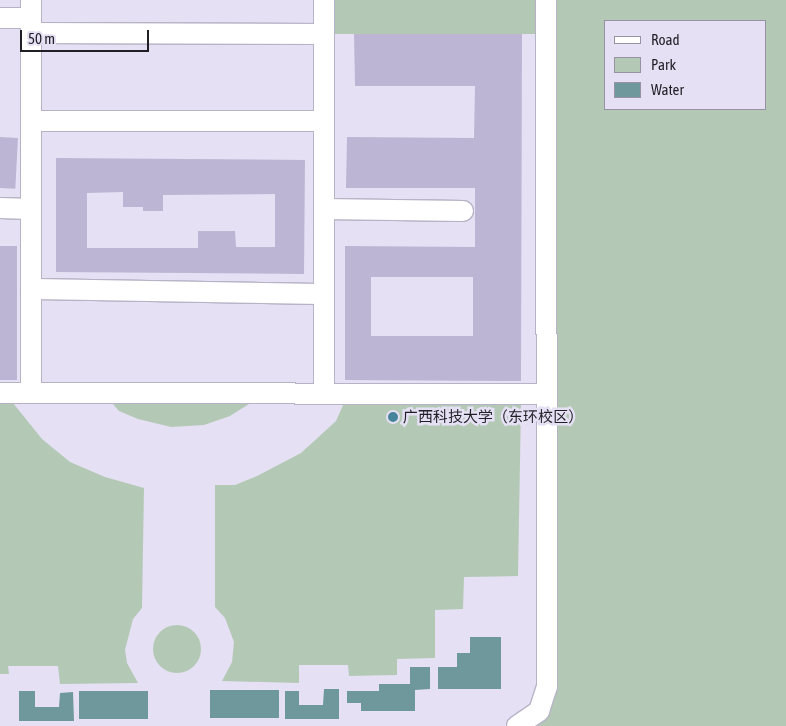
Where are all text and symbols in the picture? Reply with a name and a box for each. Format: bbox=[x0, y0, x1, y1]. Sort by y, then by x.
scale bar bbox=[22, 20, 151, 52]
legend bbox=[604, 20, 766, 110]
text: 50 m bbox=[28, 30, 55, 47]
text: Road bbox=[651, 31, 680, 48]
text: Park bbox=[651, 56, 676, 73]
text: Water bbox=[651, 81, 684, 98]
place label: 广西科技大学（东环校区） bbox=[403, 408, 583, 426]
marker: 广西科技大学（东环校区） bbox=[387, 411, 399, 423]

